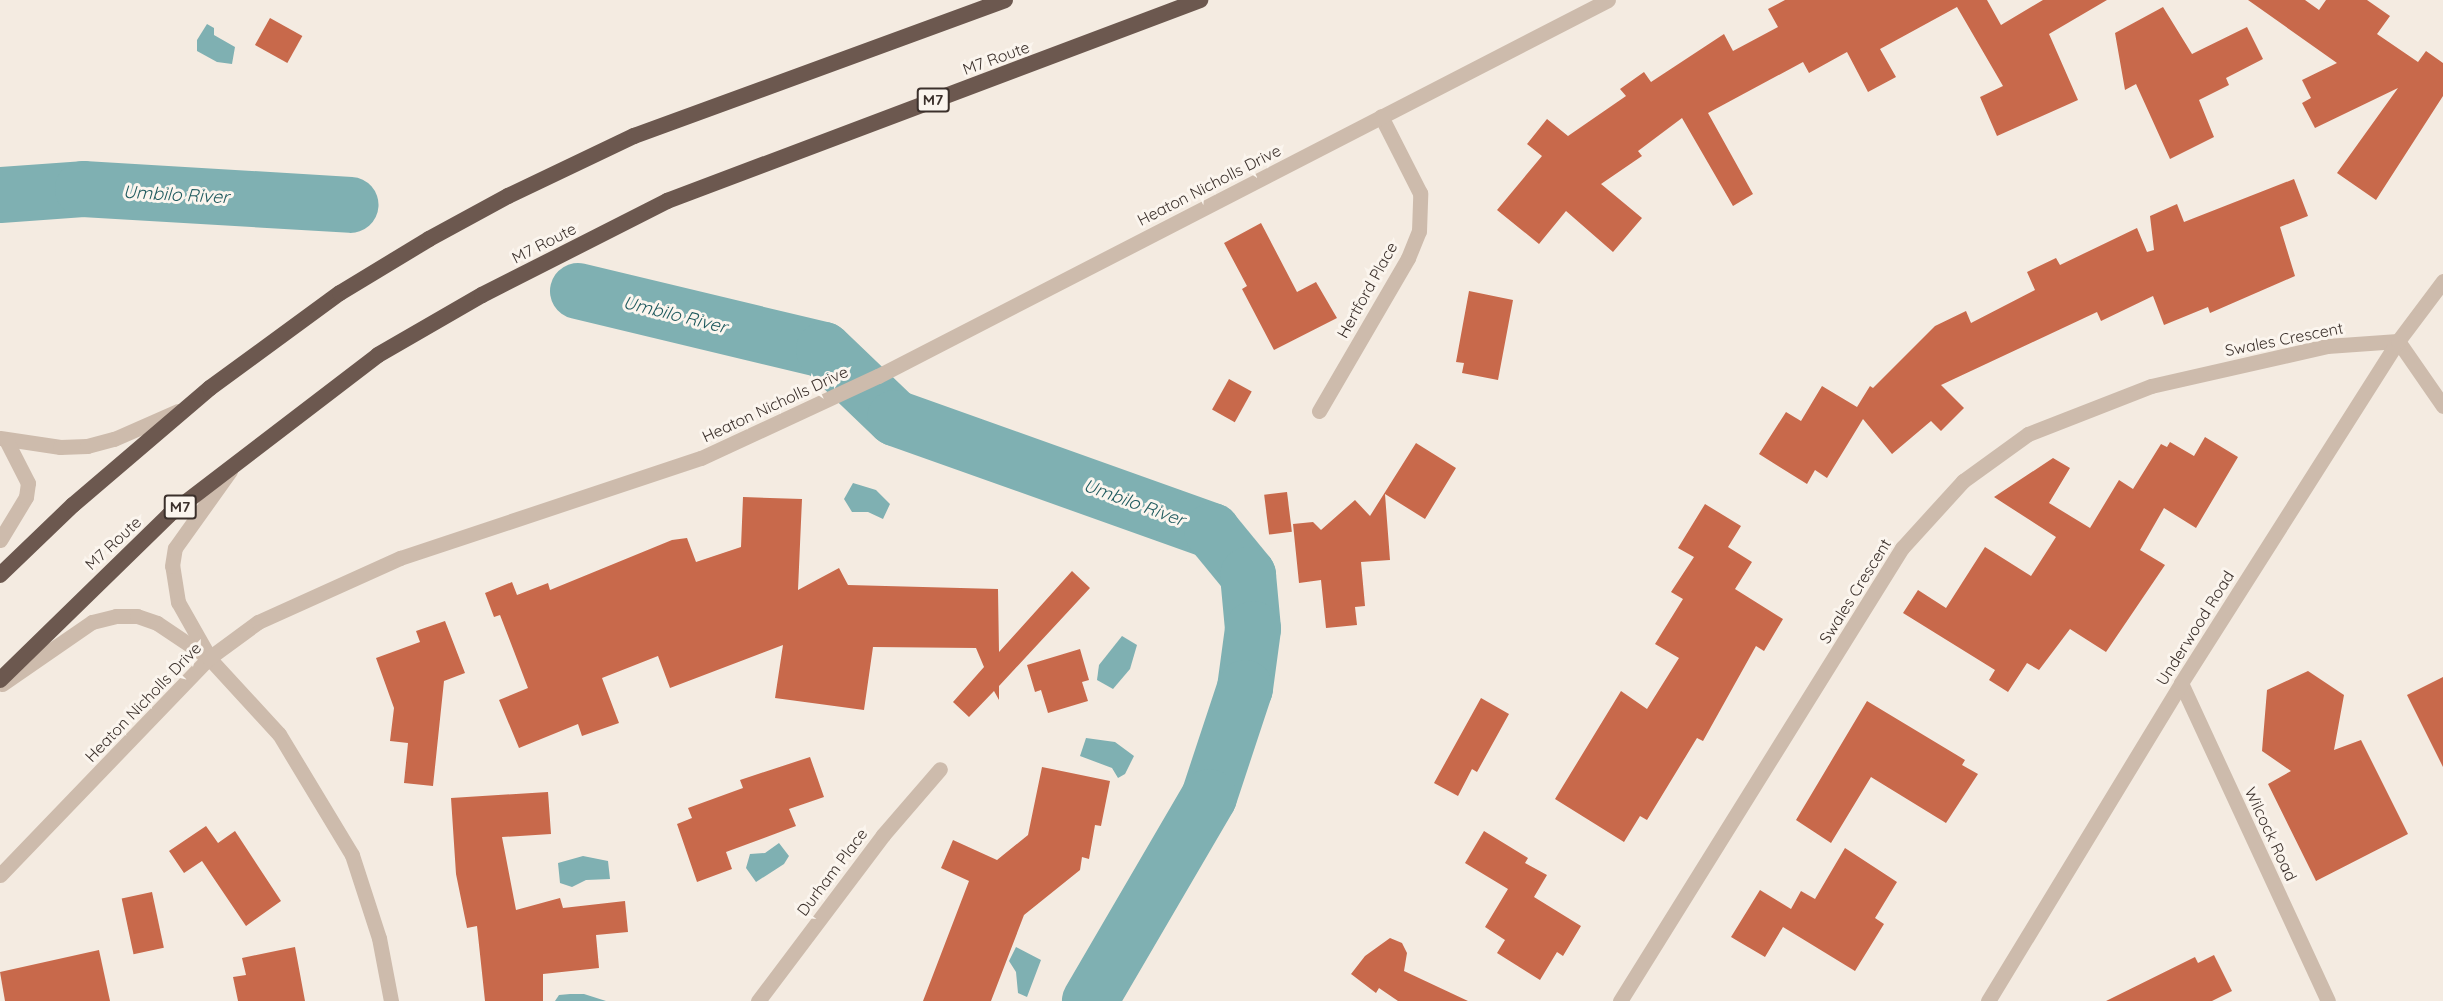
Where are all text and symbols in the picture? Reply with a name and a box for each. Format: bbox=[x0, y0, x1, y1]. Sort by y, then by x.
street label: M7 Route bbox=[960, 37, 1032, 79]
road number: M7 bbox=[916, 88, 950, 112]
street label: Heaton Nicholls Drive bbox=[1134, 140, 1284, 230]
water label: Umbilo River bbox=[122, 181, 230, 209]
street label: M7 Route bbox=[509, 219, 579, 267]
street label: Hertford Place bbox=[1333, 239, 1401, 341]
water label: Umbilo River bbox=[621, 292, 729, 338]
street label: Swales Crescent bbox=[2223, 318, 2345, 360]
street label: Heaton Nicholls Drive bbox=[699, 362, 851, 446]
water label: Umbilo River bbox=[1080, 475, 1188, 531]
road number: M7 bbox=[164, 495, 196, 519]
street label: M7 Route bbox=[81, 512, 145, 574]
street label: Swales Crescent bbox=[1815, 535, 1895, 647]
street label: Underwood Road bbox=[2152, 567, 2238, 689]
street label: Heaton Nicholls Drive bbox=[81, 638, 205, 766]
street label: Wilcock Road bbox=[2241, 784, 2301, 884]
street label: Durham Place bbox=[793, 824, 871, 920]

